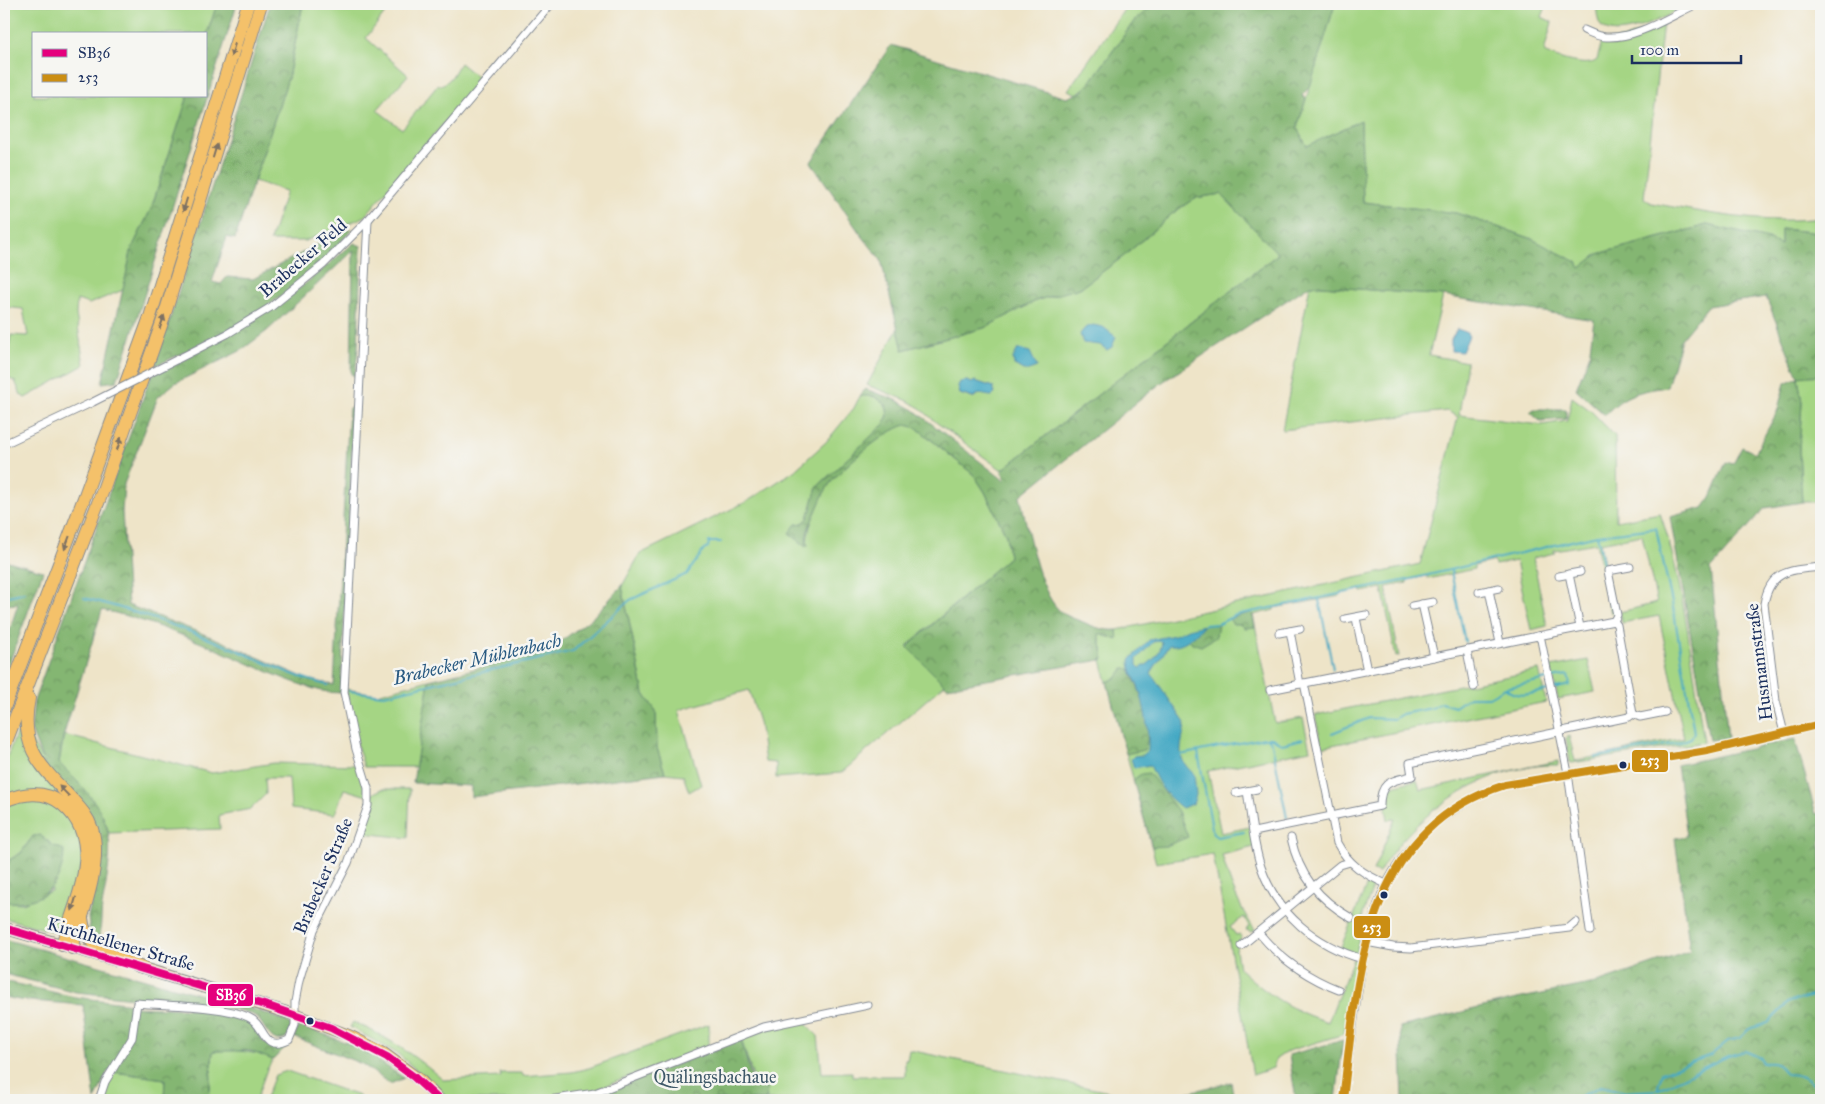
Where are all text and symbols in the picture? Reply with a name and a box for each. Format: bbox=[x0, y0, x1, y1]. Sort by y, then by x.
legend bbox=[32, 32, 208, 98]
scale bar bbox=[1632, 32, 1741, 64]
text: 100 m bbox=[1640, 41, 1680, 59]
one-way arrow bbox=[229, 43, 236, 58]
text: SB36 bbox=[78, 44, 112, 62]
text: 253 bbox=[78, 68, 98, 86]
one-way arrow bbox=[212, 143, 220, 158]
one-way arrow bbox=[180, 198, 188, 213]
street label: Brabecker Feld bbox=[255, 214, 351, 302]
one-way arrow bbox=[159, 315, 166, 330]
one-way arrow bbox=[115, 436, 123, 451]
one-way arrow bbox=[63, 536, 71, 551]
street label: Husmannstraße bbox=[1741, 602, 1777, 722]
water label: Brabecker Mühlenbach bbox=[390, 628, 563, 690]
line badge: 253 bbox=[1631, 749, 1669, 773]
text: 253 bbox=[1641, 752, 1660, 770]
unlabelled marker bbox=[1618, 760, 1628, 770]
one-way arrow bbox=[58, 785, 70, 797]
street label: Brabecker Straße bbox=[289, 815, 357, 937]
unlabelled marker bbox=[1379, 890, 1389, 900]
one-way arrow bbox=[70, 896, 78, 911]
street label: Kirchhellener Straße bbox=[45, 912, 197, 976]
line badge: 253 bbox=[1353, 915, 1391, 939]
text: 253 bbox=[1363, 919, 1382, 937]
line badge: SB36 bbox=[207, 983, 254, 1007]
text: SB36 bbox=[216, 987, 247, 1005]
unlabelled marker bbox=[305, 1016, 315, 1026]
park label: Quälingsbachaue bbox=[653, 1066, 777, 1089]

